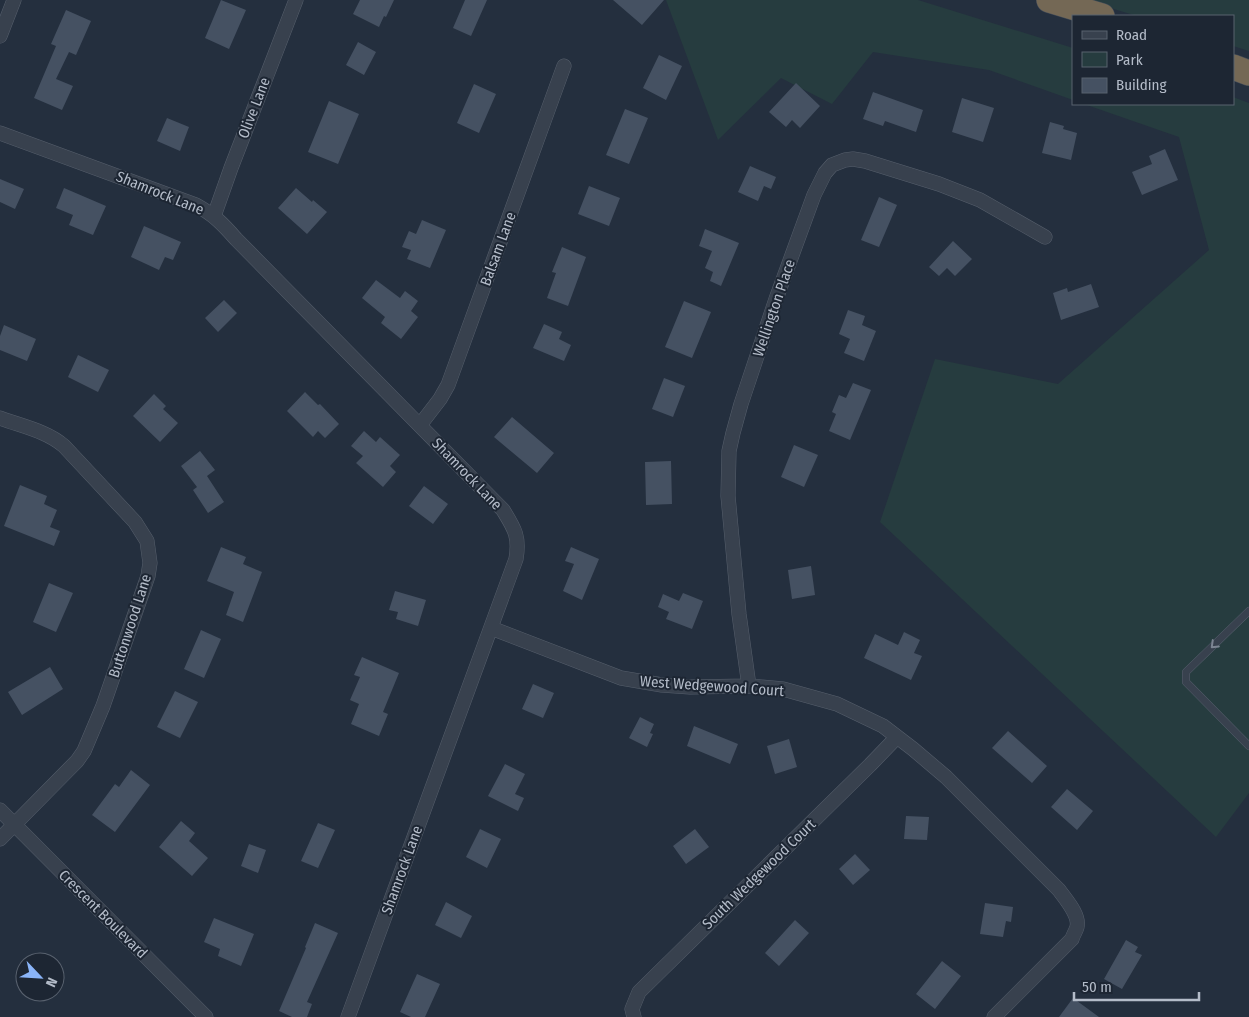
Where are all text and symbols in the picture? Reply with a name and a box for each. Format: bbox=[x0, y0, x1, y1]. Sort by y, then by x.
legend bbox=[1072, 15, 1234, 105]
text: Road bbox=[1116, 26, 1147, 44]
text: Park bbox=[1116, 51, 1143, 69]
street label: Olive Lane bbox=[234, 75, 274, 141]
text: Building bbox=[1116, 76, 1167, 94]
street label: Shamrock Lane bbox=[113, 167, 207, 219]
street label: Balsam Lane bbox=[476, 210, 520, 288]
street label: Wellington Place bbox=[749, 257, 799, 359]
street label: Shamrock Lane bbox=[428, 434, 506, 514]
street label: Buttonwood Lane bbox=[105, 572, 155, 680]
one-way arrow bbox=[1210, 639, 1219, 648]
street label: West Wedgewood Court bbox=[639, 672, 785, 700]
street label: South Wedgewood Court bbox=[699, 815, 819, 933]
street label: Shamrock Lane bbox=[378, 823, 426, 917]
street label: Crescent Boulevard bbox=[55, 866, 151, 962]
north arrow bbox=[15, 952, 65, 1002]
scale bar bbox=[1074, 970, 1199, 1002]
text: N bbox=[42, 975, 61, 990]
text: 50 m bbox=[1082, 978, 1112, 996]

